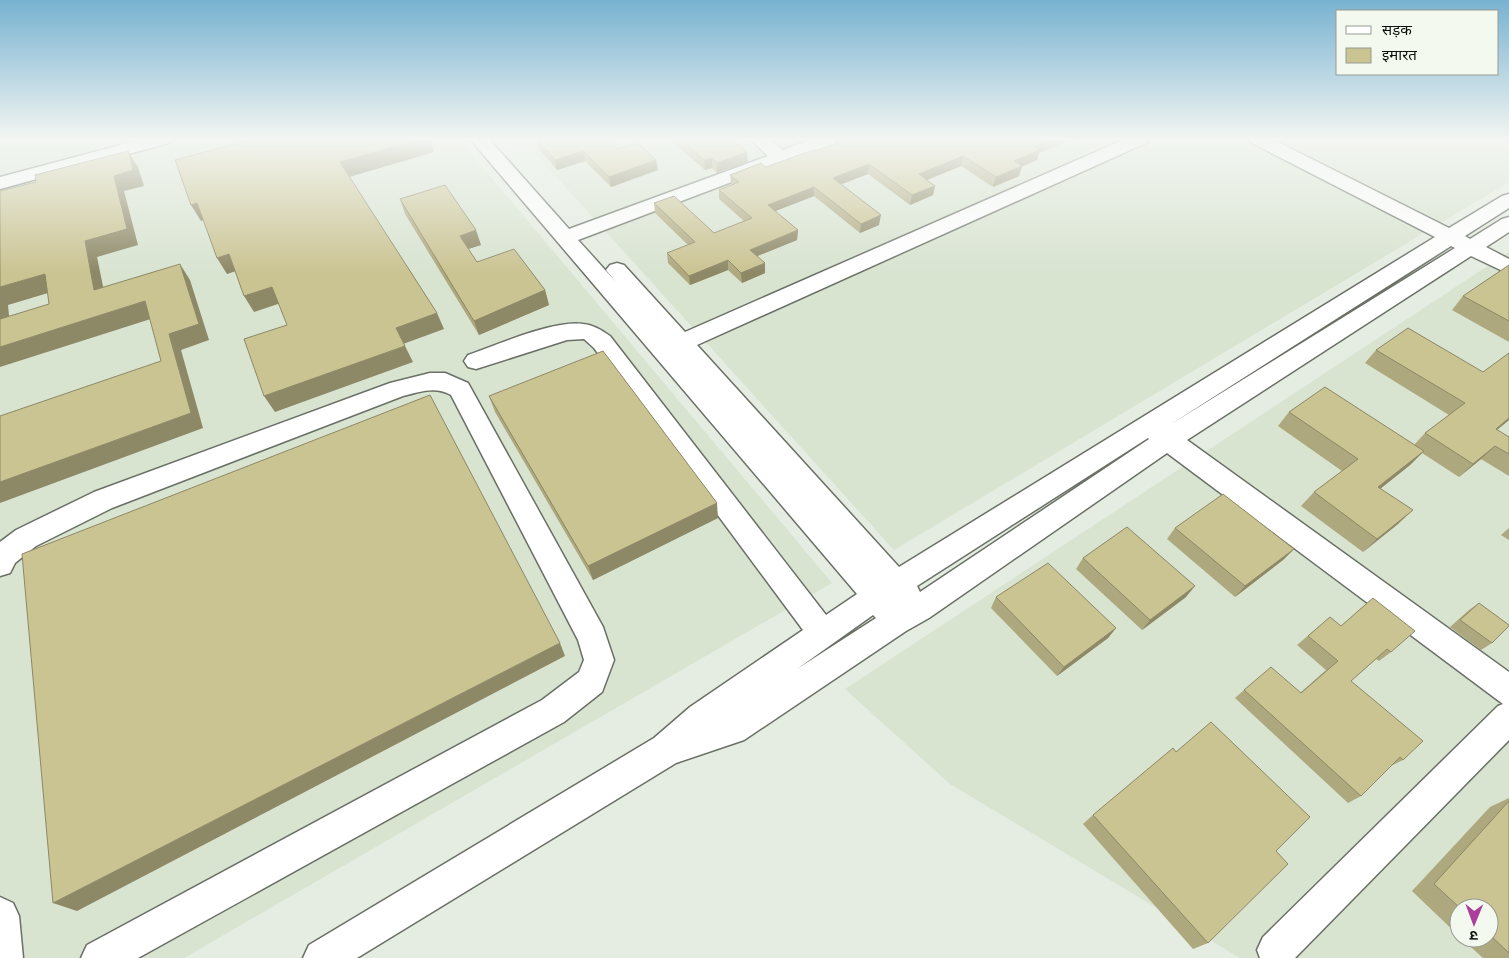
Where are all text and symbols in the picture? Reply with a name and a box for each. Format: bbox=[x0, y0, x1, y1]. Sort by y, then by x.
legend bbox=[1336, 10, 1499, 75]
text: सड़क bbox=[1382, 20, 1412, 38]
text: इमारत bbox=[1382, 45, 1417, 63]
north arrow bbox=[1449, 898, 1499, 948]
text: उ bbox=[1469, 928, 1478, 945]

